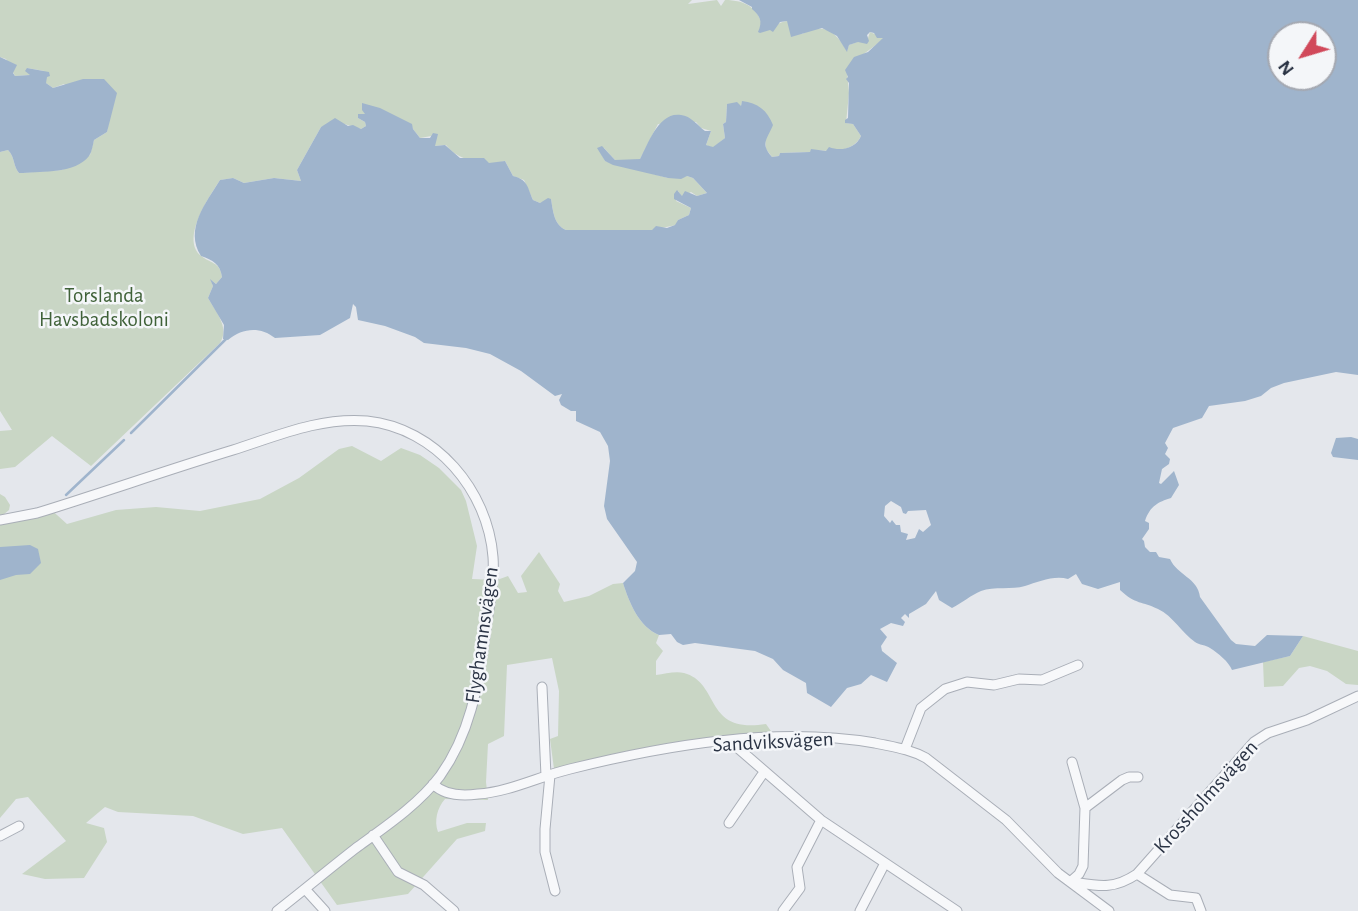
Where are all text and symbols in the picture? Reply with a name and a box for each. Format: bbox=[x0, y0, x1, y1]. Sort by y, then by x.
north arrow bbox=[1267, 21, 1337, 91]
text: N bbox=[1275, 57, 1298, 79]
park label: Torslanda Havsbadskoloni bbox=[39, 283, 169, 333]
street label: Flyghamnsvägen bbox=[460, 565, 504, 705]
street label: Sandviksvägen bbox=[712, 726, 834, 758]
street label: Krossholmsvägen bbox=[1149, 735, 1263, 859]

